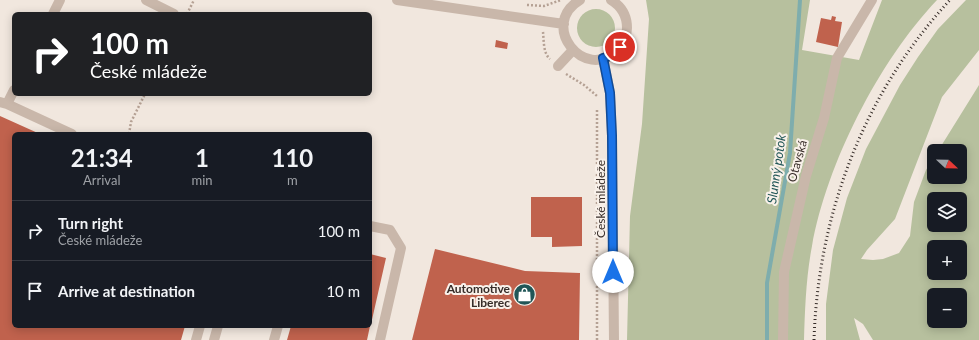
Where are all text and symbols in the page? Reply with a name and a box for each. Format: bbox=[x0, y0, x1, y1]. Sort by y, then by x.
text: 100 m bbox=[90, 26, 169, 60]
icon: right bbox=[24, 28, 76, 80]
pin bbox=[603, 30, 637, 64]
icon: arrive bbox=[609, 36, 631, 58]
text: České mládeže bbox=[90, 60, 207, 82]
water label: Slunný potok bbox=[763, 133, 789, 205]
street label: Otavská bbox=[784, 138, 810, 184]
text: 21:34 bbox=[71, 143, 133, 172]
text: 1 bbox=[195, 143, 209, 172]
text: 110 bbox=[271, 143, 313, 172]
north arrow bbox=[927, 144, 967, 184]
map controls bbox=[927, 144, 967, 328]
street label: České mládeže bbox=[593, 160, 608, 238]
text: Arrival bbox=[83, 172, 120, 188]
text: min bbox=[192, 172, 213, 188]
text: m bbox=[287, 172, 298, 188]
button: layers bbox=[927, 192, 967, 232]
text: Turn right bbox=[58, 214, 123, 232]
icon: right bbox=[24, 220, 46, 242]
text: 100 m bbox=[318, 222, 360, 240]
text: České mládeže bbox=[58, 232, 142, 248]
button: + bbox=[927, 240, 967, 280]
position arrow bbox=[592, 251, 634, 293]
icon: arrive bbox=[24, 280, 46, 302]
place label: Automotive Liberec bbox=[446, 281, 511, 310]
text: Arrive at destination bbox=[58, 282, 195, 300]
text: 10 m bbox=[326, 282, 360, 300]
shop icon: Automotive Liberec bbox=[512, 282, 538, 308]
button: − bbox=[927, 288, 967, 328]

